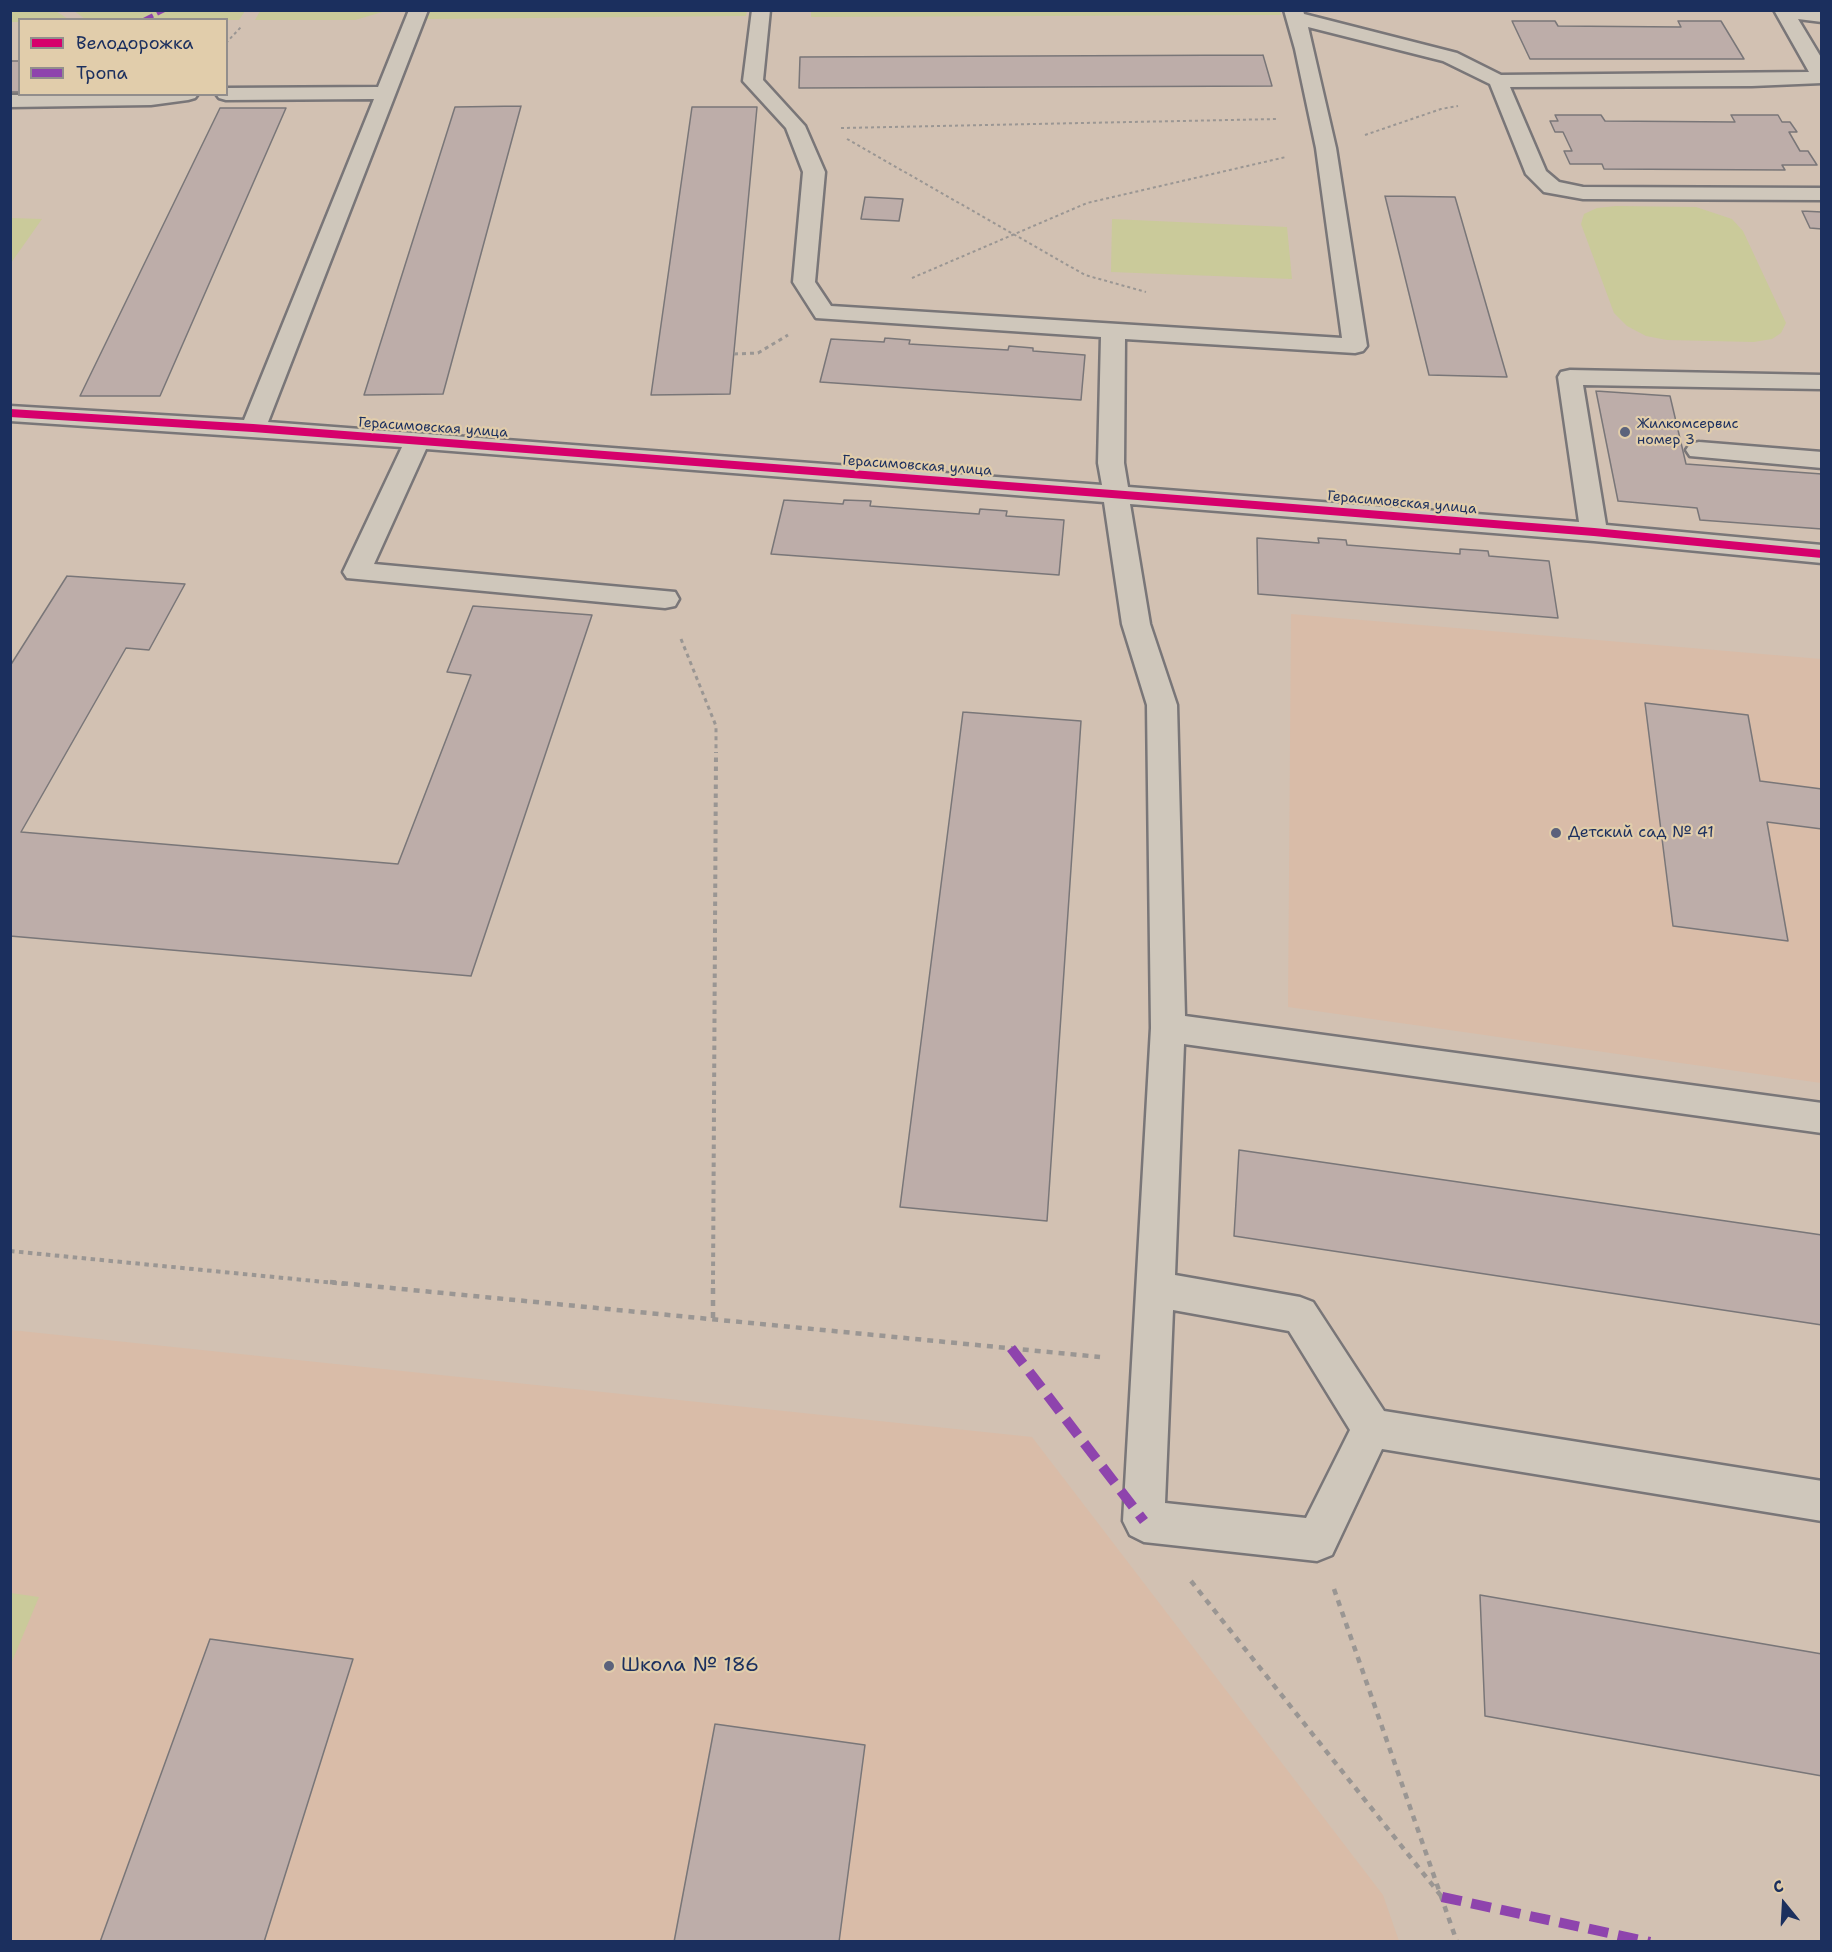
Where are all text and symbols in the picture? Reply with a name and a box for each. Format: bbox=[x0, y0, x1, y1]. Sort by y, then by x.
legend bbox=[18, 18, 228, 96]
text: Велодорожка bbox=[76, 31, 194, 55]
text: Тропа bbox=[76, 61, 128, 85]
street label: Герасимовская улица bbox=[358, 414, 508, 442]
place label: Жилкомсервис номер 3 bbox=[1637, 416, 1738, 448]
marker: Жилкомсервис номер 3 bbox=[1618, 425, 1632, 439]
street label: Герасимовская улица bbox=[842, 452, 992, 480]
street label: Герасимовская улица bbox=[1327, 488, 1477, 518]
place label: Детский сад № 41 bbox=[1568, 823, 1714, 843]
marker: Детский сад № 41 bbox=[1549, 826, 1563, 840]
place label: Школа № 186 bbox=[621, 1654, 759, 1678]
marker: Школа № 186 bbox=[602, 1659, 616, 1673]
north arrow bbox=[1754, 1874, 1814, 1934]
text: С bbox=[1770, 1875, 1786, 1898]

